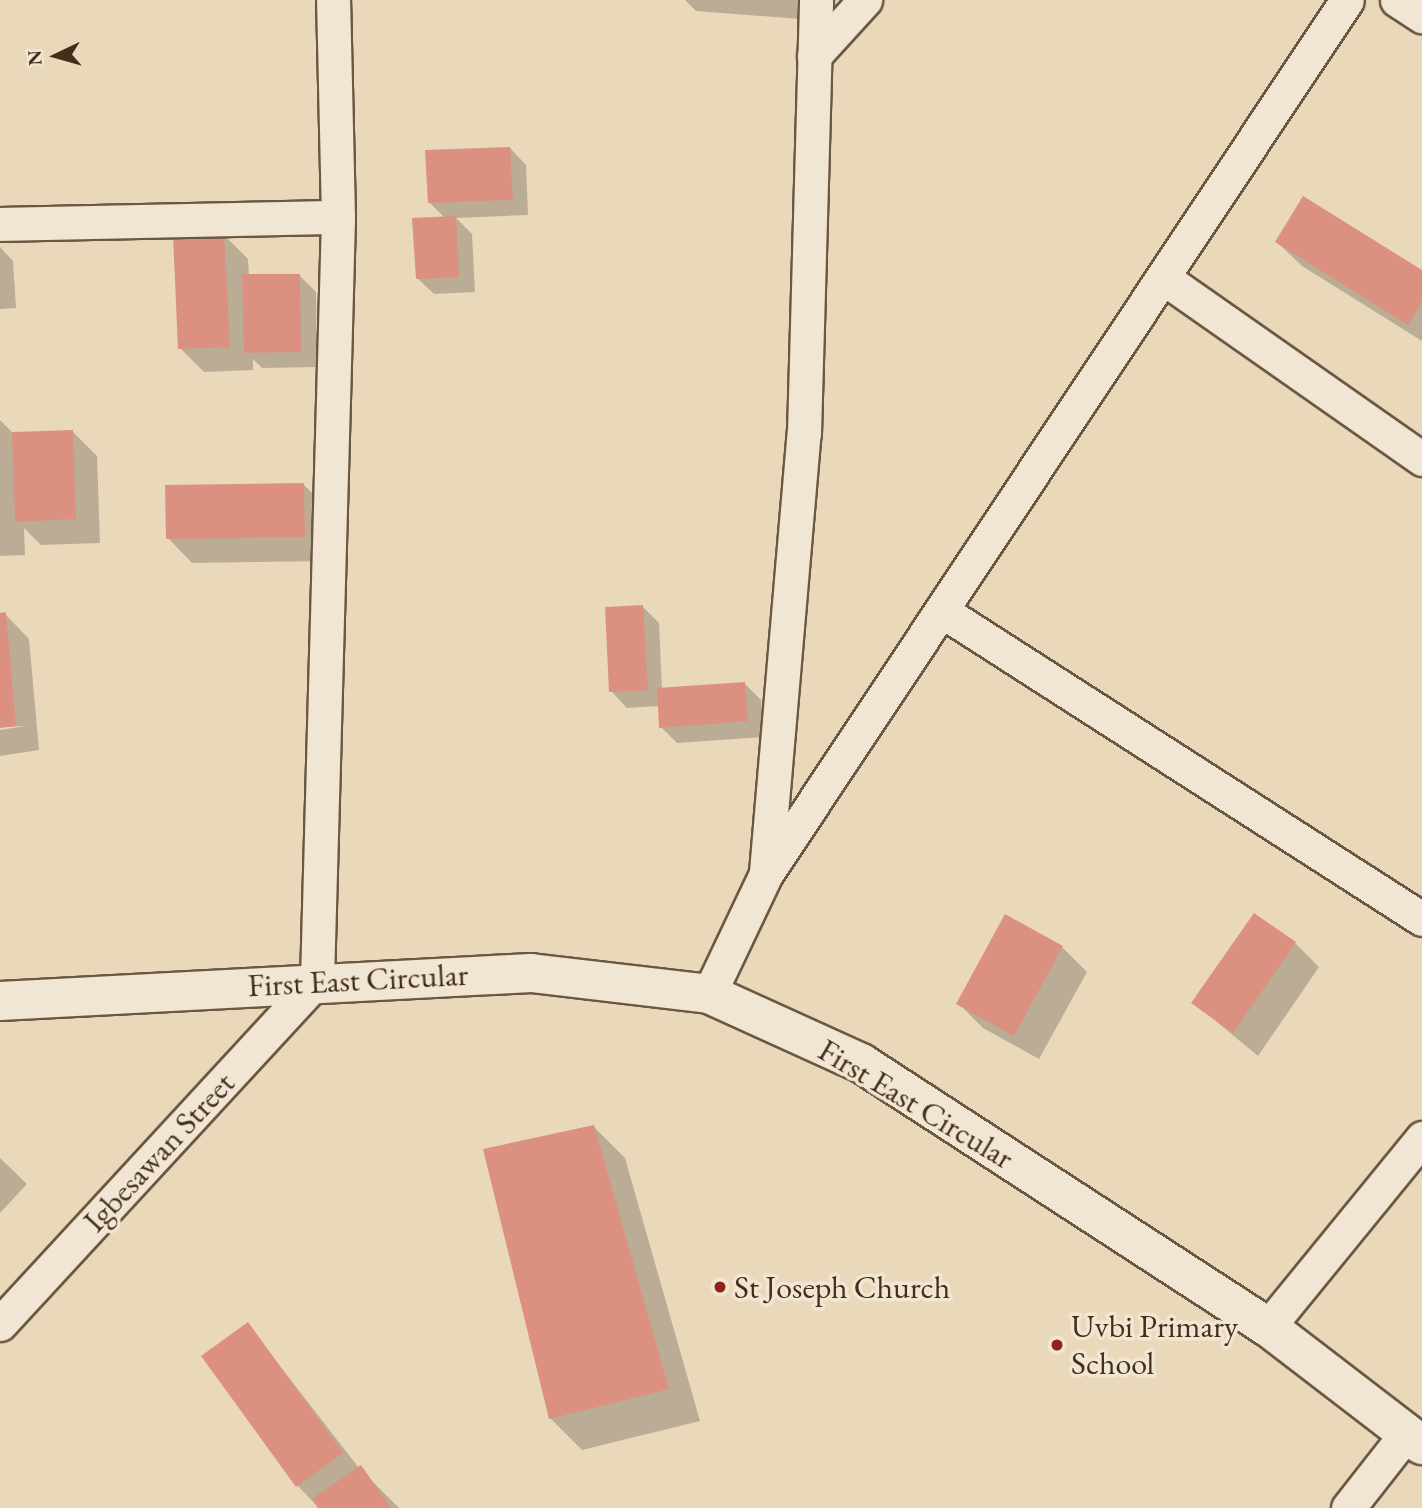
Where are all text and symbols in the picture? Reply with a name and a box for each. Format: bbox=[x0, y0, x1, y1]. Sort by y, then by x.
north arrow bbox=[21, 21, 91, 91]
text: N bbox=[21, 49, 48, 67]
street label: First East Circular bbox=[247, 955, 469, 1005]
street label: First East Circular bbox=[811, 1031, 1021, 1177]
street label: Igbesawan Street bbox=[75, 1064, 243, 1240]
place label: St Joseph Church bbox=[734, 1268, 950, 1306]
marker: St Joseph Church bbox=[712, 1279, 728, 1295]
place label: Uvbi Primary School bbox=[1071, 1308, 1238, 1383]
marker: Uvbi Primary School bbox=[1049, 1337, 1065, 1353]

